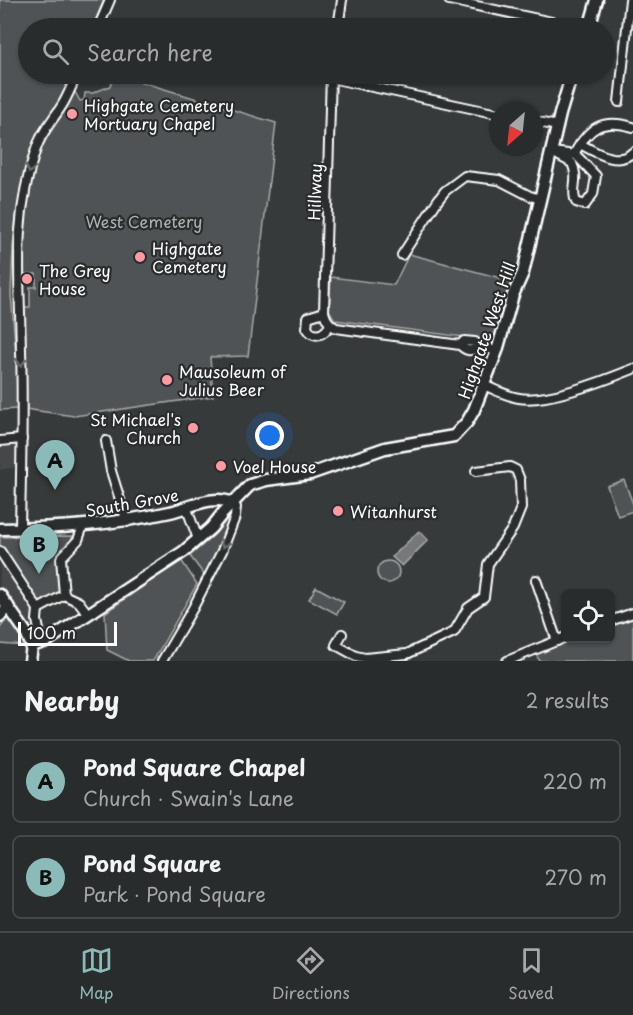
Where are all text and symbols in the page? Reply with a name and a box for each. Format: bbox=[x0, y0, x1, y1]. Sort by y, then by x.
search box bbox=[18, 18, 615, 84]
icon: search bbox=[39, 35, 72, 68]
text: Search here bbox=[87, 35, 213, 68]
place label: Highgate Cemetery Mortuary Chapel bbox=[84, 93, 234, 135]
north arrow bbox=[489, 102, 543, 156]
marker: Highgate Cemetery Mortuary Chapel bbox=[65, 107, 79, 121]
one-way arrow bbox=[25, 163, 38, 173]
street label: Hillway bbox=[301, 163, 327, 221]
park label: West Cemetery bbox=[85, 209, 203, 233]
place label: Highgate Cemetery bbox=[152, 236, 227, 278]
marker: Highgate Cemetery bbox=[133, 250, 147, 264]
place label: The Grey House bbox=[39, 258, 111, 300]
street label: Highgate West Hill bbox=[451, 258, 521, 402]
marker: The Grey House bbox=[20, 272, 34, 286]
one-way arrow bbox=[15, 358, 27, 367]
place label: Mausoleum of Julius Beer bbox=[179, 359, 287, 401]
marker: Mausoleum of Julius Beer bbox=[160, 373, 174, 387]
place label: St Michael's Church bbox=[90, 407, 181, 449]
marker: St Michael's Church bbox=[186, 421, 200, 435]
your location bbox=[255, 421, 284, 450]
pin: A bbox=[36, 440, 74, 490]
place label: Voel House bbox=[233, 454, 317, 478]
marker: Voel House bbox=[214, 459, 228, 473]
street label: South Grove bbox=[84, 482, 180, 522]
place label: Witanhurst bbox=[350, 499, 437, 523]
marker: Witanhurst bbox=[331, 504, 345, 518]
pin: B bbox=[20, 524, 58, 574]
one-way arrow bbox=[219, 538, 231, 549]
map controls bbox=[561, 589, 615, 643]
button: locate bbox=[561, 589, 615, 643]
scale bar bbox=[18, 619, 117, 646]
text: 100 m bbox=[27, 620, 76, 644]
text: Nearby bbox=[24, 681, 119, 720]
text: 2 results bbox=[526, 685, 609, 715]
text: Pond Square Chapel bbox=[83, 750, 305, 783]
text: A bbox=[38, 766, 53, 796]
text: 220 m bbox=[543, 766, 607, 796]
text: Church · Swain's Lane bbox=[83, 783, 294, 813]
text: Pond Square bbox=[83, 846, 221, 879]
text: B bbox=[39, 862, 52, 892]
text: 270 m bbox=[544, 862, 607, 892]
text: Park · Pond Square bbox=[83, 879, 266, 909]
tab: Map bbox=[79, 944, 113, 1004]
tab: Directions bbox=[272, 944, 350, 1004]
tab: Saved bbox=[508, 944, 554, 1004]

